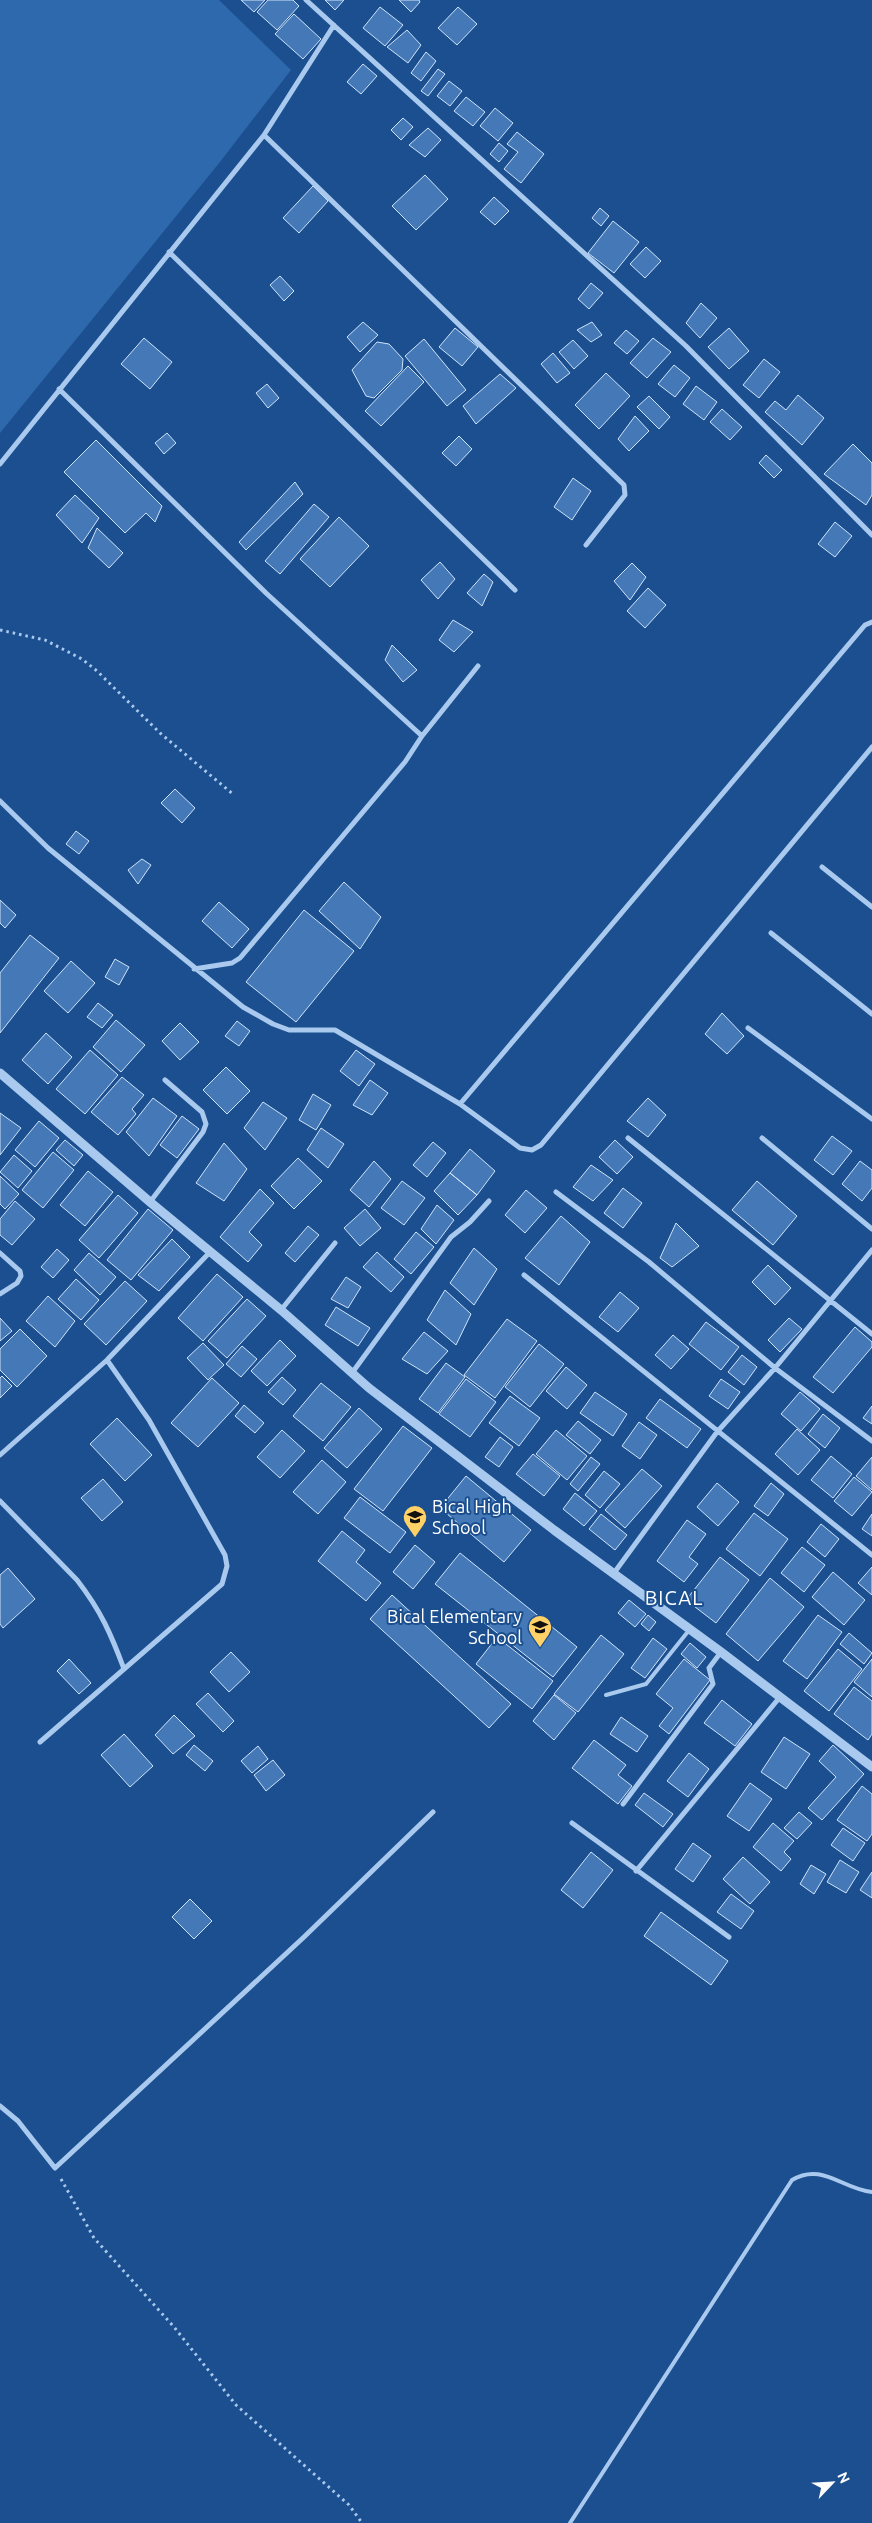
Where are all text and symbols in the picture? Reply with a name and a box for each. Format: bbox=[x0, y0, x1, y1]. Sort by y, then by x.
place label: Bical High School bbox=[432, 1496, 512, 1537]
school or university icon: Bical High School bbox=[402, 1504, 428, 1538]
district label: BICAL bbox=[645, 1586, 703, 1609]
place label: Bical Elementary School bbox=[387, 1606, 522, 1647]
school or university icon: Bical Elementary School bbox=[527, 1614, 553, 1648]
north arrow bbox=[807, 2458, 857, 2508]
text: N bbox=[834, 2469, 853, 2486]

